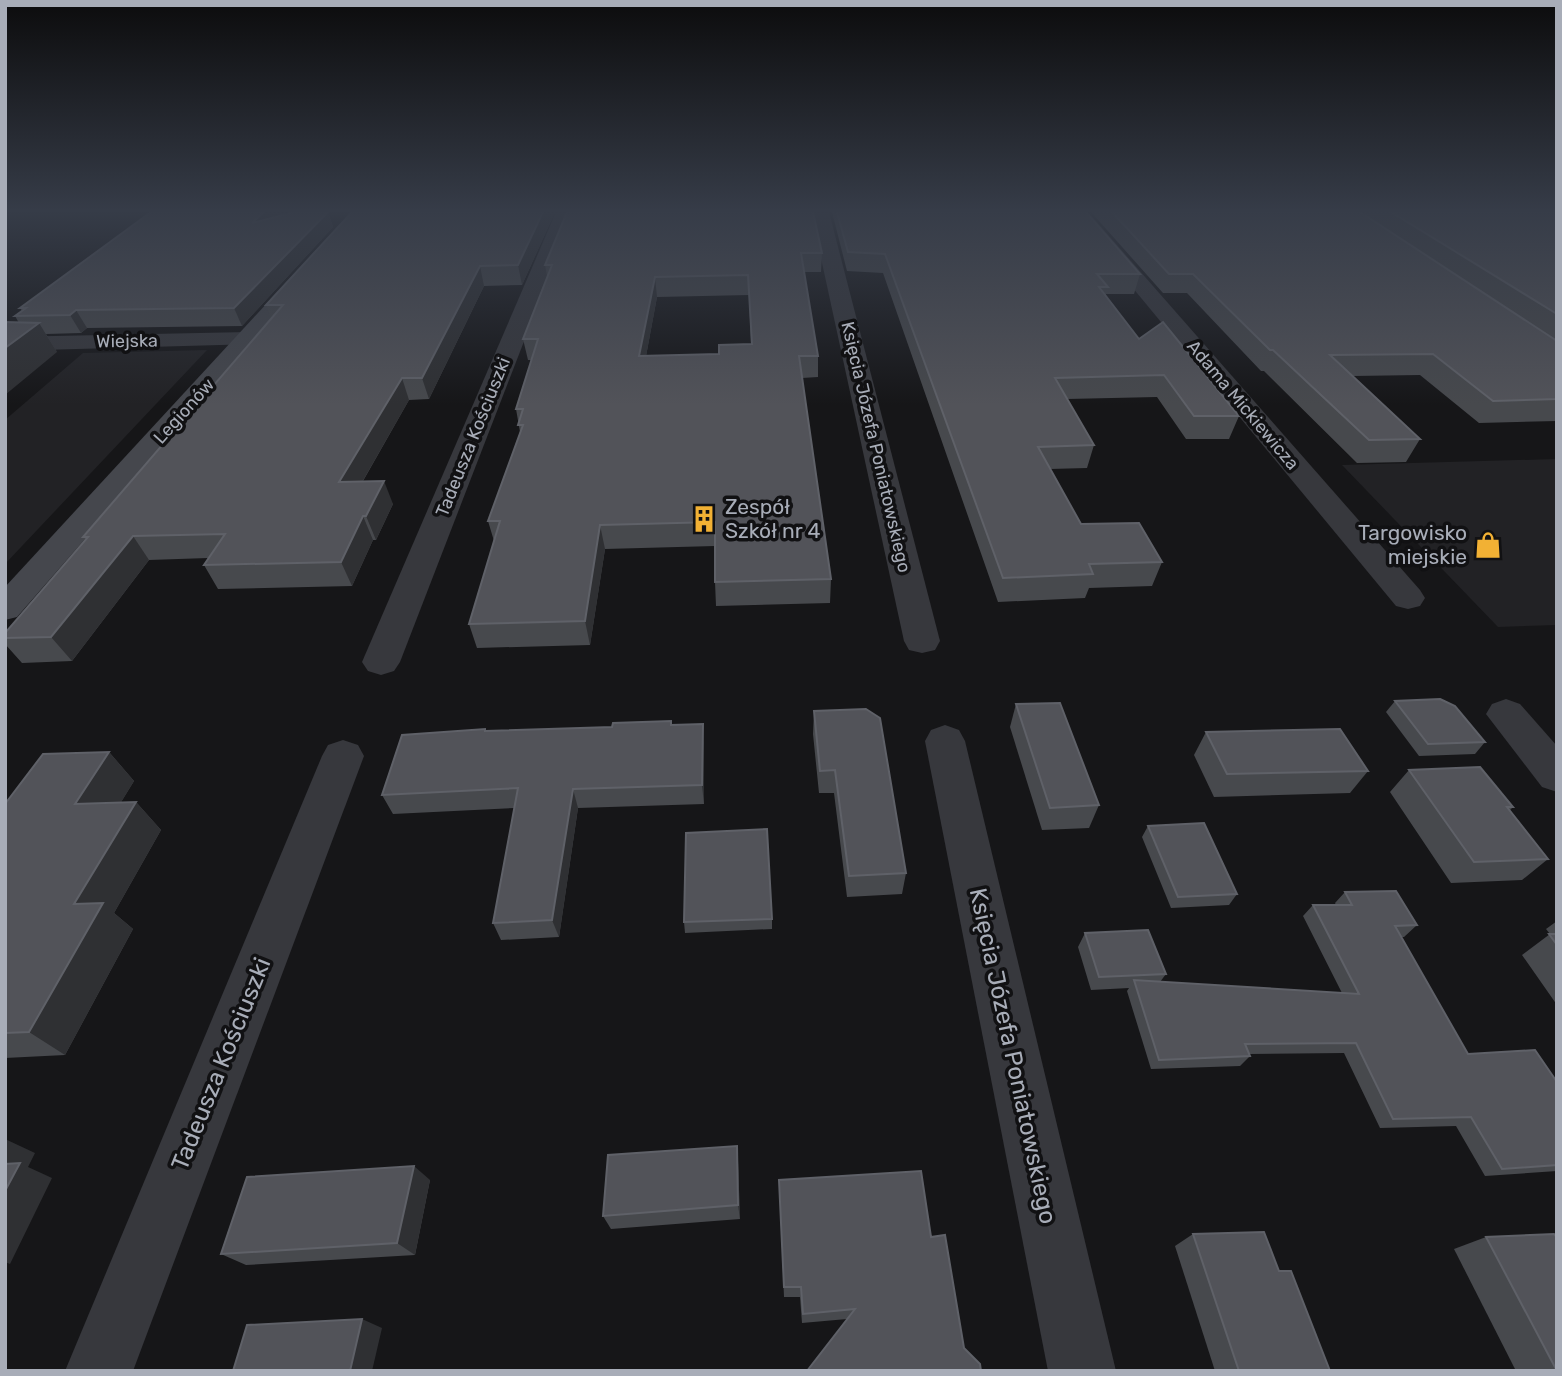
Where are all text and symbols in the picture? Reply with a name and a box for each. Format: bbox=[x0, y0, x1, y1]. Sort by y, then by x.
street label: Księcia Józefa Poniatowskiego bbox=[836, 319, 916, 575]
street label: Wiejska bbox=[96, 329, 158, 353]
street label: Adama Mickiewicza bbox=[1182, 336, 1304, 474]
street label: Tadeusza Kościuszki bbox=[431, 354, 515, 520]
street label: Legionów bbox=[149, 374, 219, 448]
place label: Zespół Szkół nr 4 bbox=[725, 494, 820, 543]
building icon: Zespół Szkół nr 4 bbox=[689, 504, 719, 534]
place label: Targowisko miejskie bbox=[1358, 520, 1467, 569]
shop icon: Targowisko miejskie bbox=[1473, 530, 1503, 560]
street label: Księcia Józefa Poniatowskiego bbox=[964, 886, 1062, 1226]
street label: Tadeusza Kościuszki bbox=[166, 954, 276, 1174]

